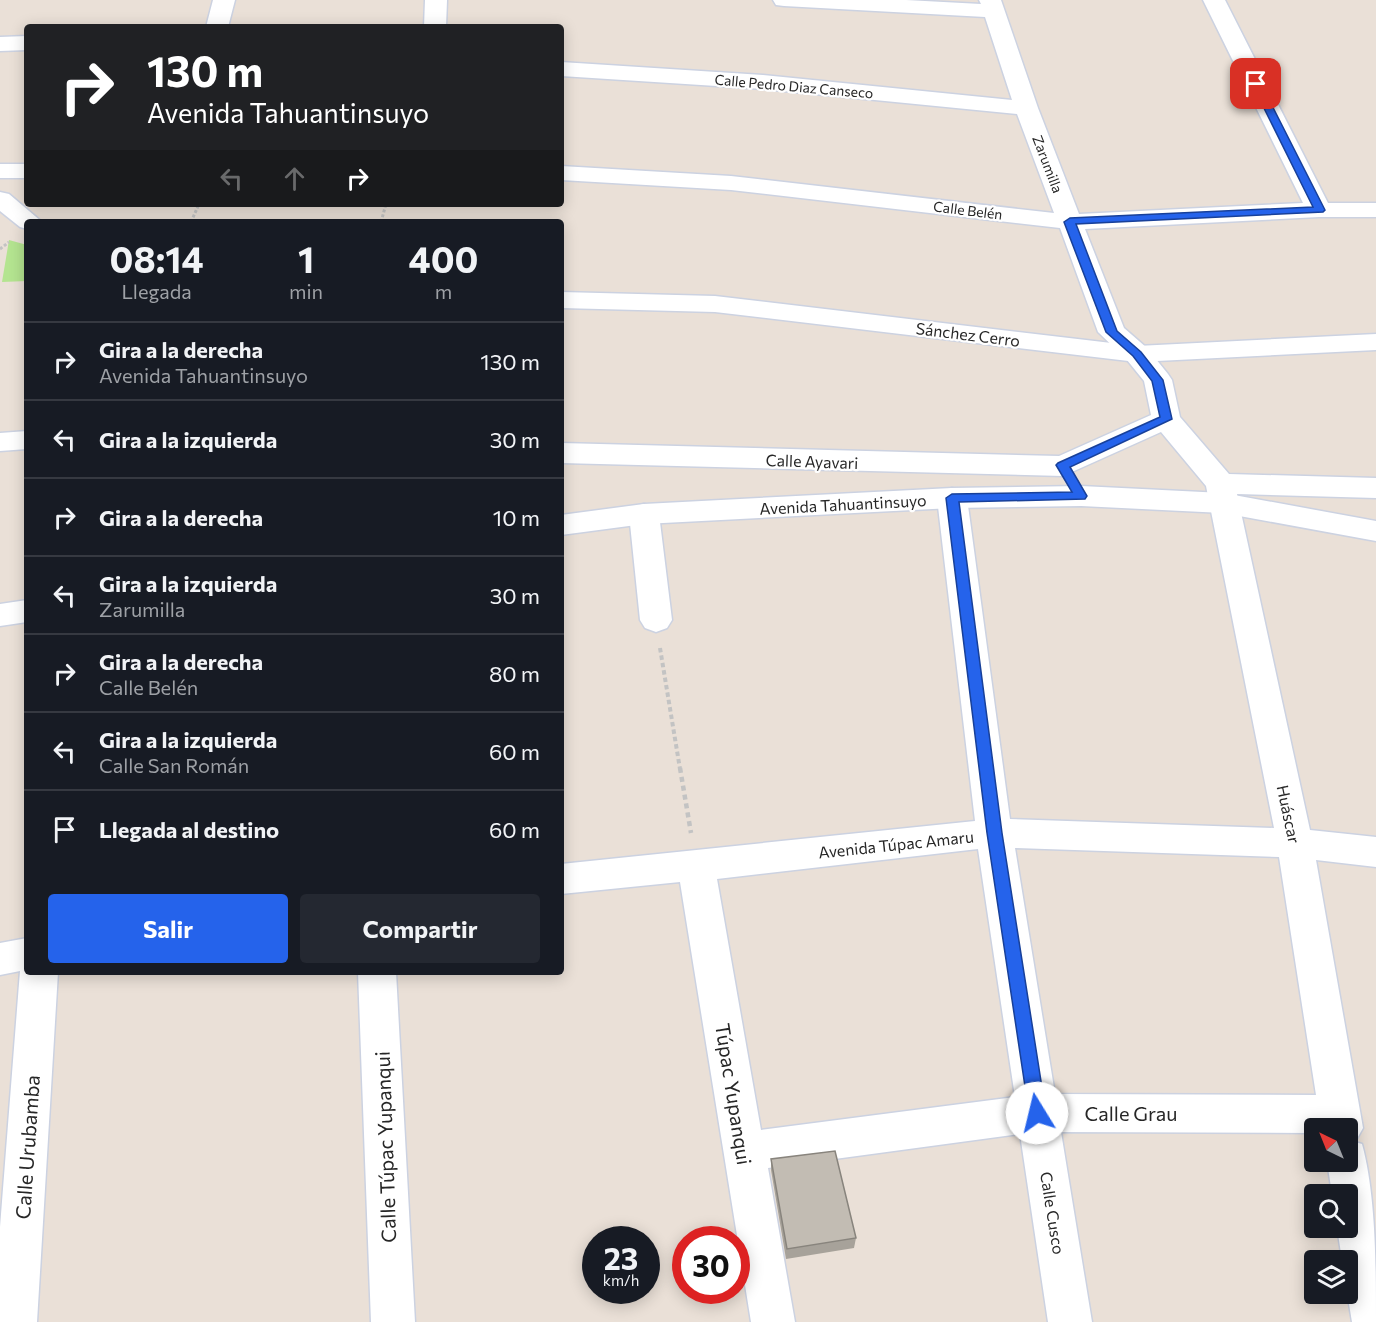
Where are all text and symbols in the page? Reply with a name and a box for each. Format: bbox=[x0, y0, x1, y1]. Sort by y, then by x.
text: 130 m bbox=[147, 44, 263, 96]
icon: right bbox=[48, 48, 126, 126]
pin bbox=[1230, 58, 1281, 109]
icon: arrive bbox=[1239, 67, 1272, 100]
street label: Calle Pedro Diaz Canseco bbox=[714, 71, 874, 101]
text: Avenida Tahuantinsuyo bbox=[147, 96, 429, 129]
street label: Zarumilla bbox=[1029, 133, 1067, 195]
icon: left bbox=[215, 162, 248, 195]
icon: ahead bbox=[278, 162, 311, 195]
icon: right bbox=[341, 162, 374, 195]
street label: Calle Belén bbox=[932, 197, 1004, 223]
text: 08:14 bbox=[109, 236, 204, 280]
text: 1 bbox=[298, 236, 314, 280]
text: 400 bbox=[409, 236, 479, 280]
text: Llegada bbox=[121, 279, 192, 303]
text: min bbox=[289, 279, 323, 303]
text: m bbox=[435, 279, 452, 303]
street label: Sánchez Cerro bbox=[915, 318, 1021, 350]
text: Gira a la derecha bbox=[99, 336, 263, 363]
icon: right bbox=[48, 345, 81, 378]
text: 130 m bbox=[480, 348, 540, 375]
text: Avenida Tahuantinsuyo bbox=[99, 363, 308, 387]
icon: left bbox=[48, 423, 81, 456]
text: Gira a la izquierda bbox=[99, 426, 277, 453]
text: 30 m bbox=[490, 426, 540, 453]
street label: Calle Ayavari bbox=[765, 450, 859, 472]
street label: Avenida Tahuantinsuyo bbox=[759, 490, 927, 518]
icon: right bbox=[48, 501, 81, 534]
text: Gira a la derecha bbox=[99, 504, 263, 531]
text: 10 m bbox=[493, 504, 540, 531]
text: Gira a la izquierda bbox=[99, 570, 277, 597]
icon: left bbox=[48, 579, 81, 612]
text: 30 m bbox=[490, 582, 540, 609]
text: Zarumilla bbox=[99, 597, 185, 621]
text: Gira a la derecha bbox=[99, 648, 263, 675]
icon: right bbox=[48, 657, 81, 690]
text: 80 m bbox=[489, 660, 540, 687]
text: Calle Belén bbox=[99, 675, 198, 699]
text: Gira a la izquierda bbox=[99, 726, 277, 753]
icon: left bbox=[48, 735, 81, 768]
text: 60 m bbox=[489, 738, 540, 765]
text: Calle San Román bbox=[99, 753, 249, 777]
street label: Huáscar bbox=[1274, 783, 1305, 846]
icon: arrive bbox=[48, 813, 81, 846]
text: Llegada al destino bbox=[99, 816, 279, 843]
text: 60 m bbox=[489, 816, 540, 843]
street label: Avenida Túpac Amaru bbox=[817, 826, 975, 862]
button: Salir bbox=[48, 894, 288, 963]
button: Compartir bbox=[300, 894, 540, 963]
street label: Túpac Yupanqui bbox=[711, 1021, 757, 1167]
street label: Calle Túpac Yupanqui bbox=[370, 1051, 400, 1243]
street label: Calle Urubamba bbox=[10, 1074, 44, 1220]
position arrow bbox=[1005, 1081, 1069, 1145]
street label: Calle Grau bbox=[1085, 1101, 1177, 1125]
north arrow bbox=[1304, 1118, 1358, 1172]
map controls bbox=[1304, 1118, 1358, 1304]
street label: Calle Cusco bbox=[1037, 1170, 1069, 1256]
button: search bbox=[1304, 1184, 1358, 1238]
speed limit sign: 30 bbox=[672, 1226, 750, 1304]
text: 23 bbox=[604, 1239, 638, 1276]
button: layers bbox=[1304, 1250, 1358, 1304]
text: km/h bbox=[603, 1271, 639, 1289]

